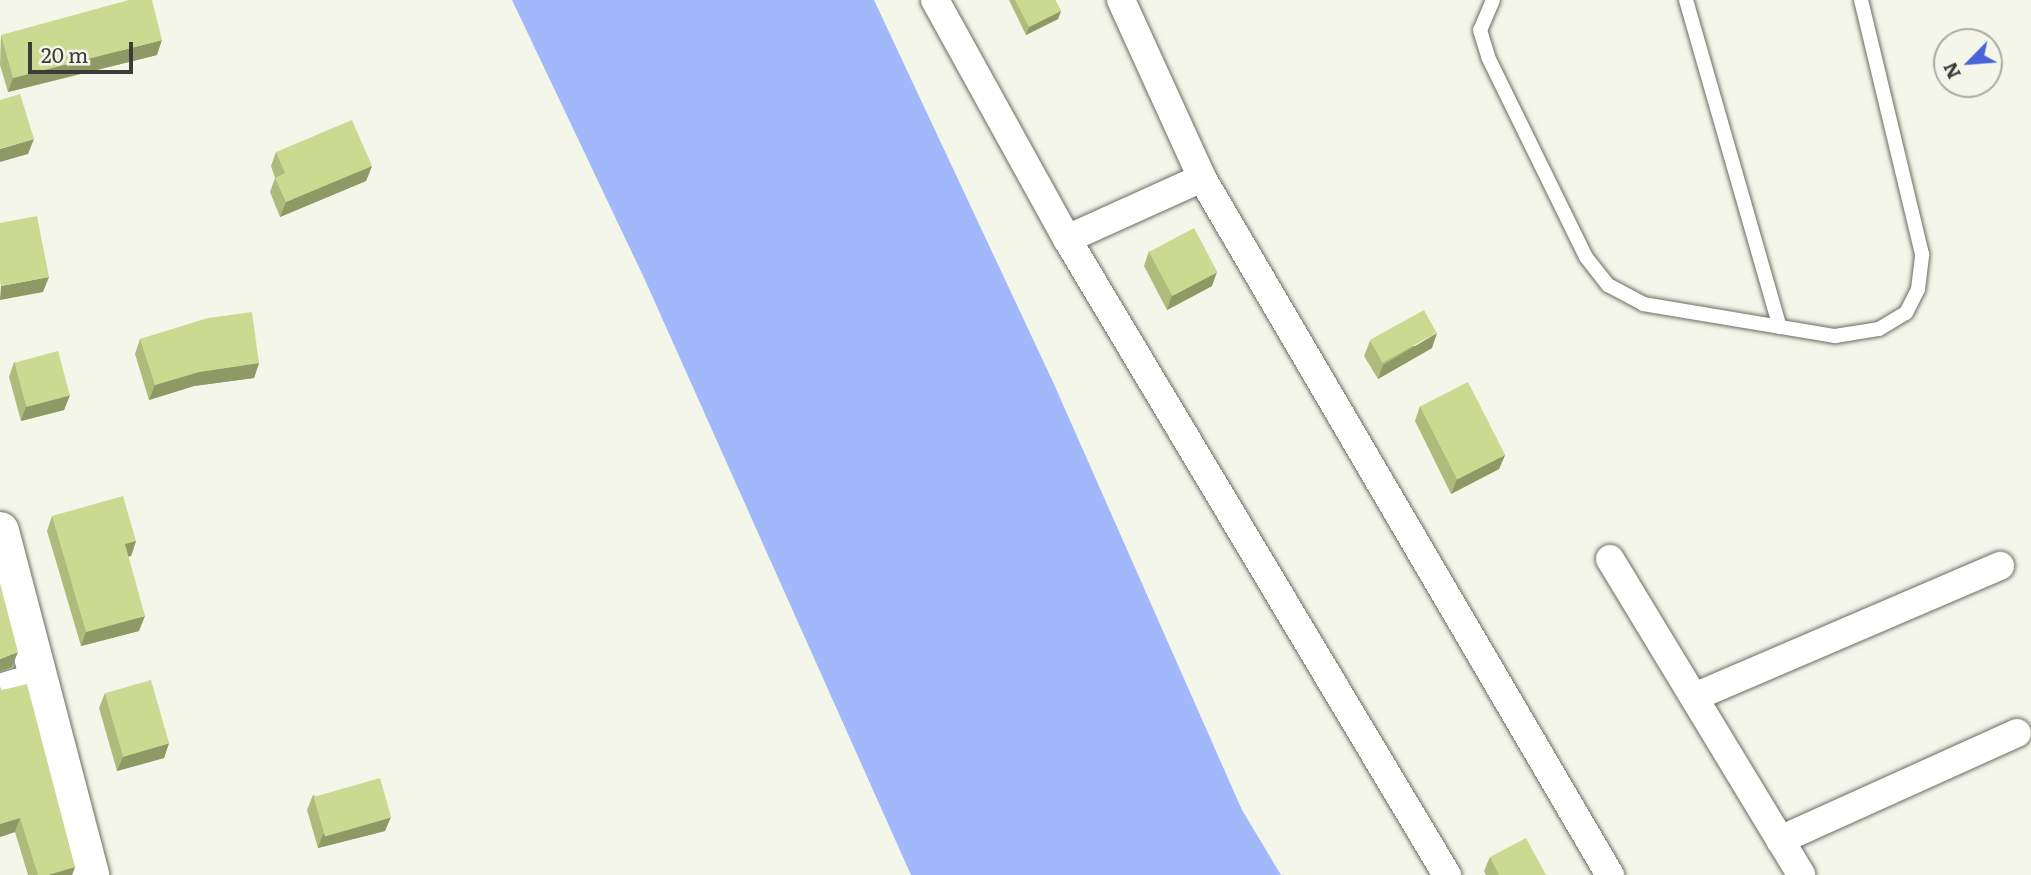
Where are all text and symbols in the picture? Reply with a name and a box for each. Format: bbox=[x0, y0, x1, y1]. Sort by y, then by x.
scale bar bbox=[32, 28, 136, 72]
north arrow bbox=[1933, 28, 2003, 98]
text: 20 m bbox=[41, 38, 88, 69]
text: N bbox=[1935, 58, 1967, 84]

